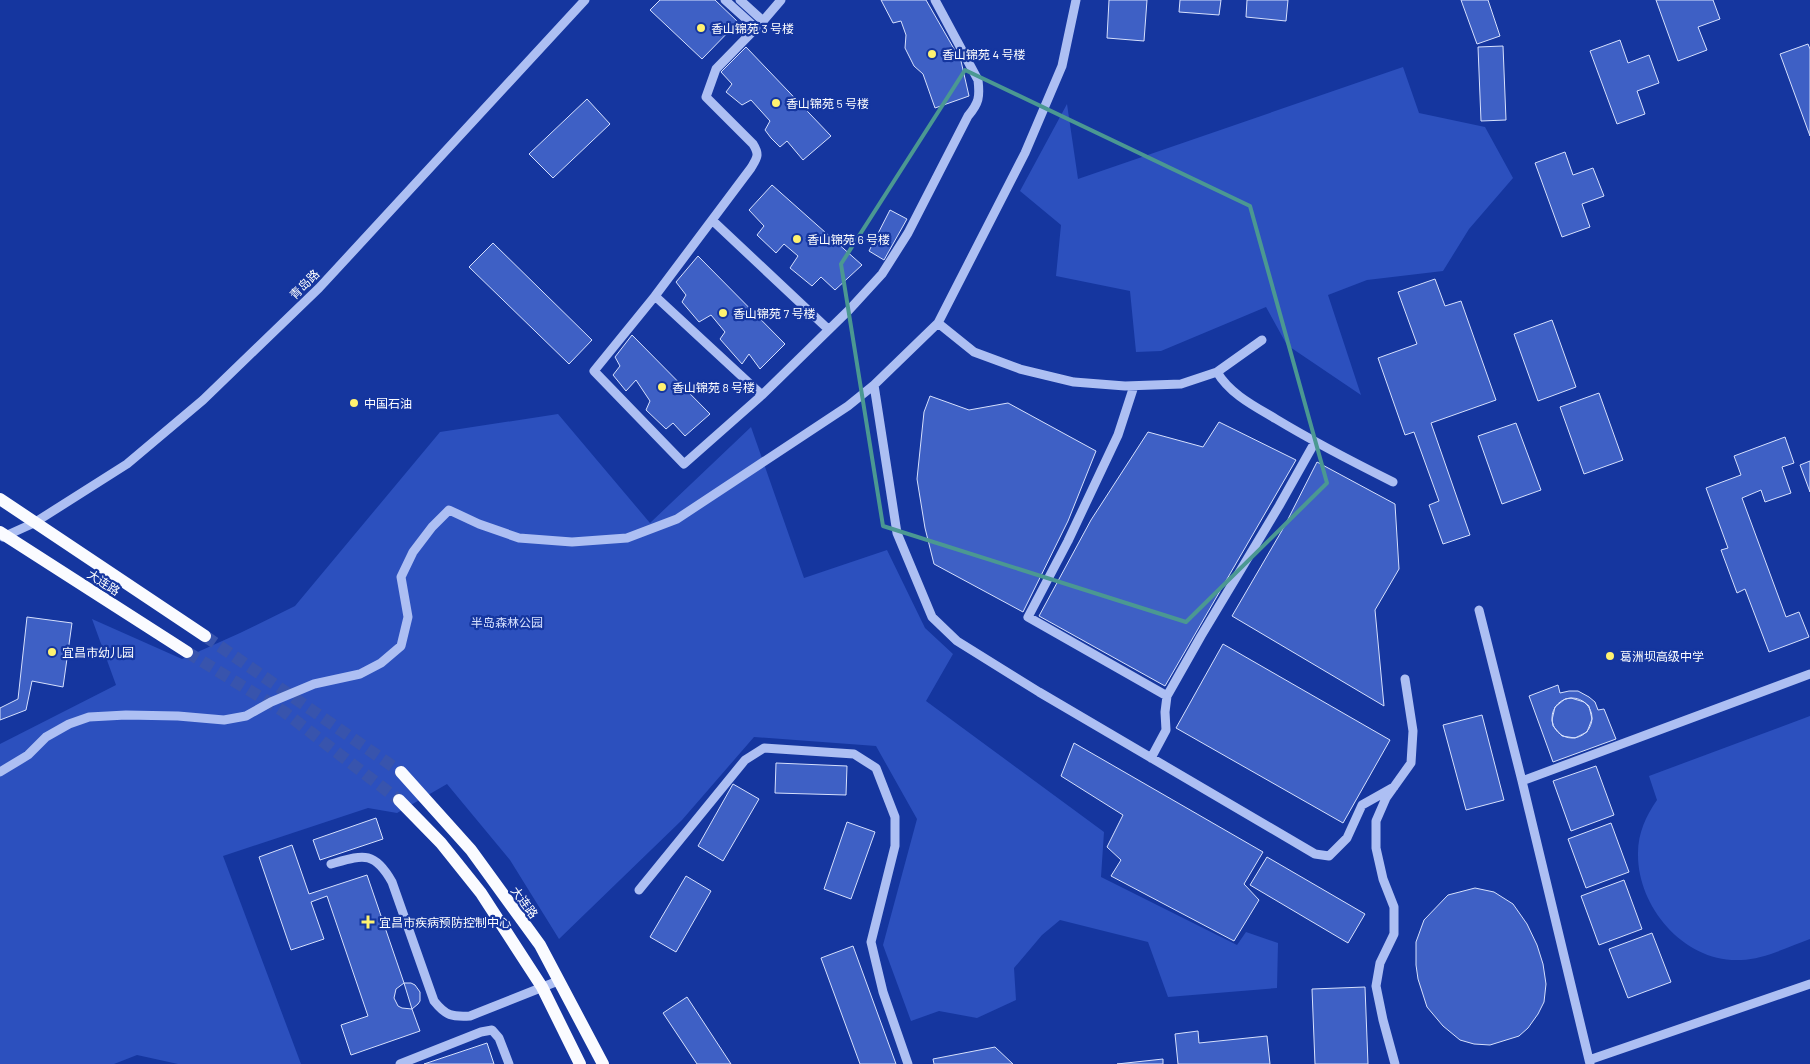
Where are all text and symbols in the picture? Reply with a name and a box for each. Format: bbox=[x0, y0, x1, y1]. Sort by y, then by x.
place label: 香山锦苑 3 号楼 bbox=[711, 21, 794, 35]
marker: 香山锦苑 3 号楼 bbox=[695, 22, 707, 34]
place label: 香山锦苑 4 号楼 bbox=[942, 47, 1025, 61]
marker: 香山锦苑 4 号楼 bbox=[926, 48, 938, 60]
place label: 香山锦苑 5 号楼 bbox=[786, 96, 869, 110]
marker: 香山锦苑 5 号楼 bbox=[770, 97, 782, 109]
place label: 香山锦苑 6 号楼 bbox=[807, 232, 890, 246]
marker: 香山锦苑 6 号楼 bbox=[791, 233, 803, 245]
street label: 青岛路 bbox=[286, 266, 322, 302]
place label: 香山锦苑 7 号楼 bbox=[733, 306, 815, 320]
marker: 香山锦苑 7 号楼 bbox=[717, 307, 729, 319]
place label: 香山锦苑 8 号楼 bbox=[672, 380, 755, 394]
marker: 香山锦苑 8 号楼 bbox=[656, 381, 668, 393]
place label: 中国石油 bbox=[364, 396, 412, 410]
marker: 中国石油 bbox=[348, 397, 360, 409]
street label: 大连路 bbox=[85, 566, 123, 598]
park label: 半岛森林公园 bbox=[471, 615, 543, 629]
place label: 宜昌市幼儿园 bbox=[62, 645, 134, 659]
marker: 宜昌市幼儿园 bbox=[46, 646, 58, 658]
place label: 葛洲坝高级中学 bbox=[1620, 649, 1704, 663]
marker: 葛洲坝高级中学 bbox=[1604, 650, 1616, 662]
street label: 大连路 bbox=[509, 883, 541, 921]
marker: 宜昌市疾病预防控制中心 bbox=[361, 915, 375, 929]
place label: 宜昌市疾病预防控制中心 bbox=[379, 915, 511, 929]

